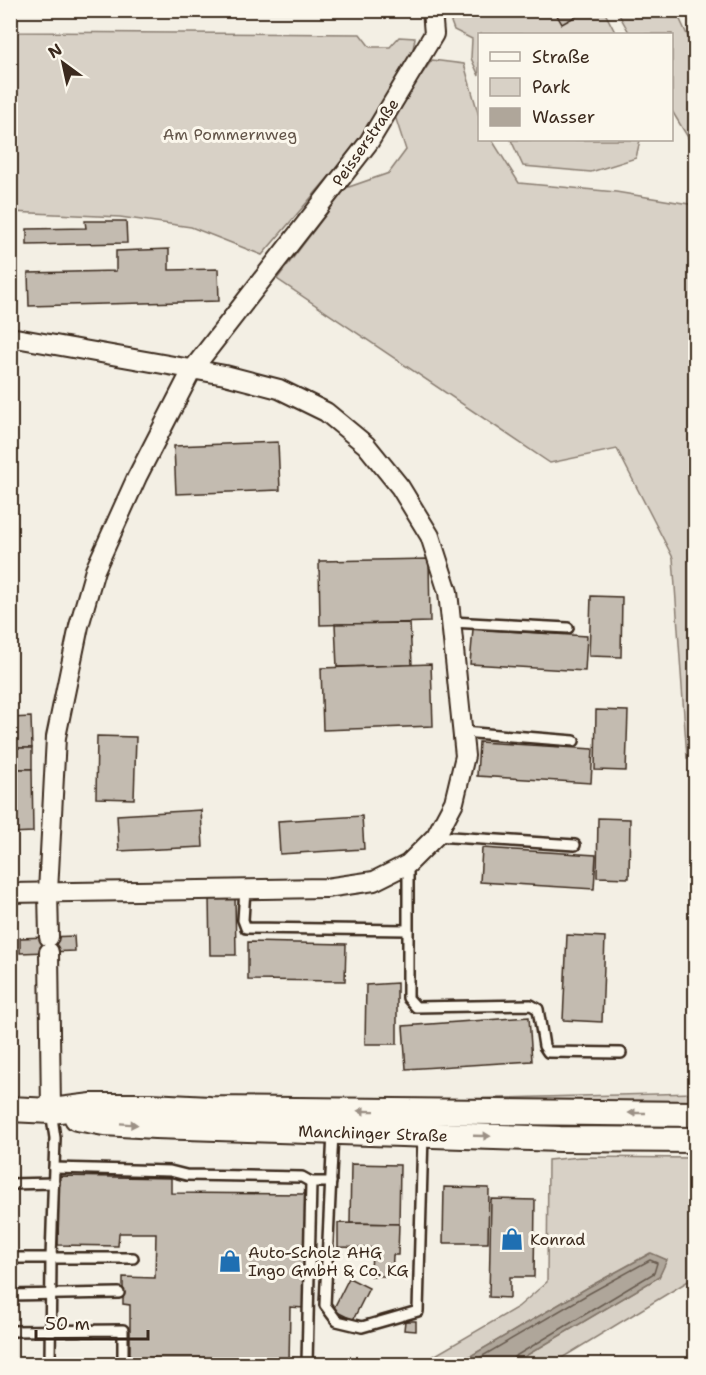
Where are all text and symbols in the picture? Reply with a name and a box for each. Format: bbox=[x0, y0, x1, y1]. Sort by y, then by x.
north arrow bbox=[33, 33, 93, 93]
legend bbox=[478, 33, 673, 141]
text: N bbox=[44, 39, 66, 63]
text: Straße bbox=[532, 45, 590, 69]
text: Park bbox=[532, 75, 571, 99]
street label: Peisserstraße bbox=[327, 94, 404, 190]
text: Wasser bbox=[532, 105, 595, 129]
park label: Am Pommernweg bbox=[163, 124, 297, 145]
one-way arrow bbox=[356, 1106, 375, 1115]
one-way arrow bbox=[628, 1108, 647, 1118]
one-way arrow bbox=[120, 1120, 139, 1129]
street label: Manchinger Straße bbox=[298, 1120, 448, 1147]
one-way arrow bbox=[472, 1132, 491, 1141]
shop icon: Konrad bbox=[499, 1226, 525, 1252]
place label: Konrad bbox=[530, 1229, 585, 1250]
place label: Auto-Scholz AHG Ingo GmbH & Co. KG bbox=[248, 1242, 409, 1281]
shop icon: Auto-Scholz AHG Ingo GmbH & Co. KG bbox=[217, 1248, 243, 1274]
scale bar bbox=[36, 1303, 148, 1341]
text: 50 m bbox=[45, 1312, 90, 1336]

